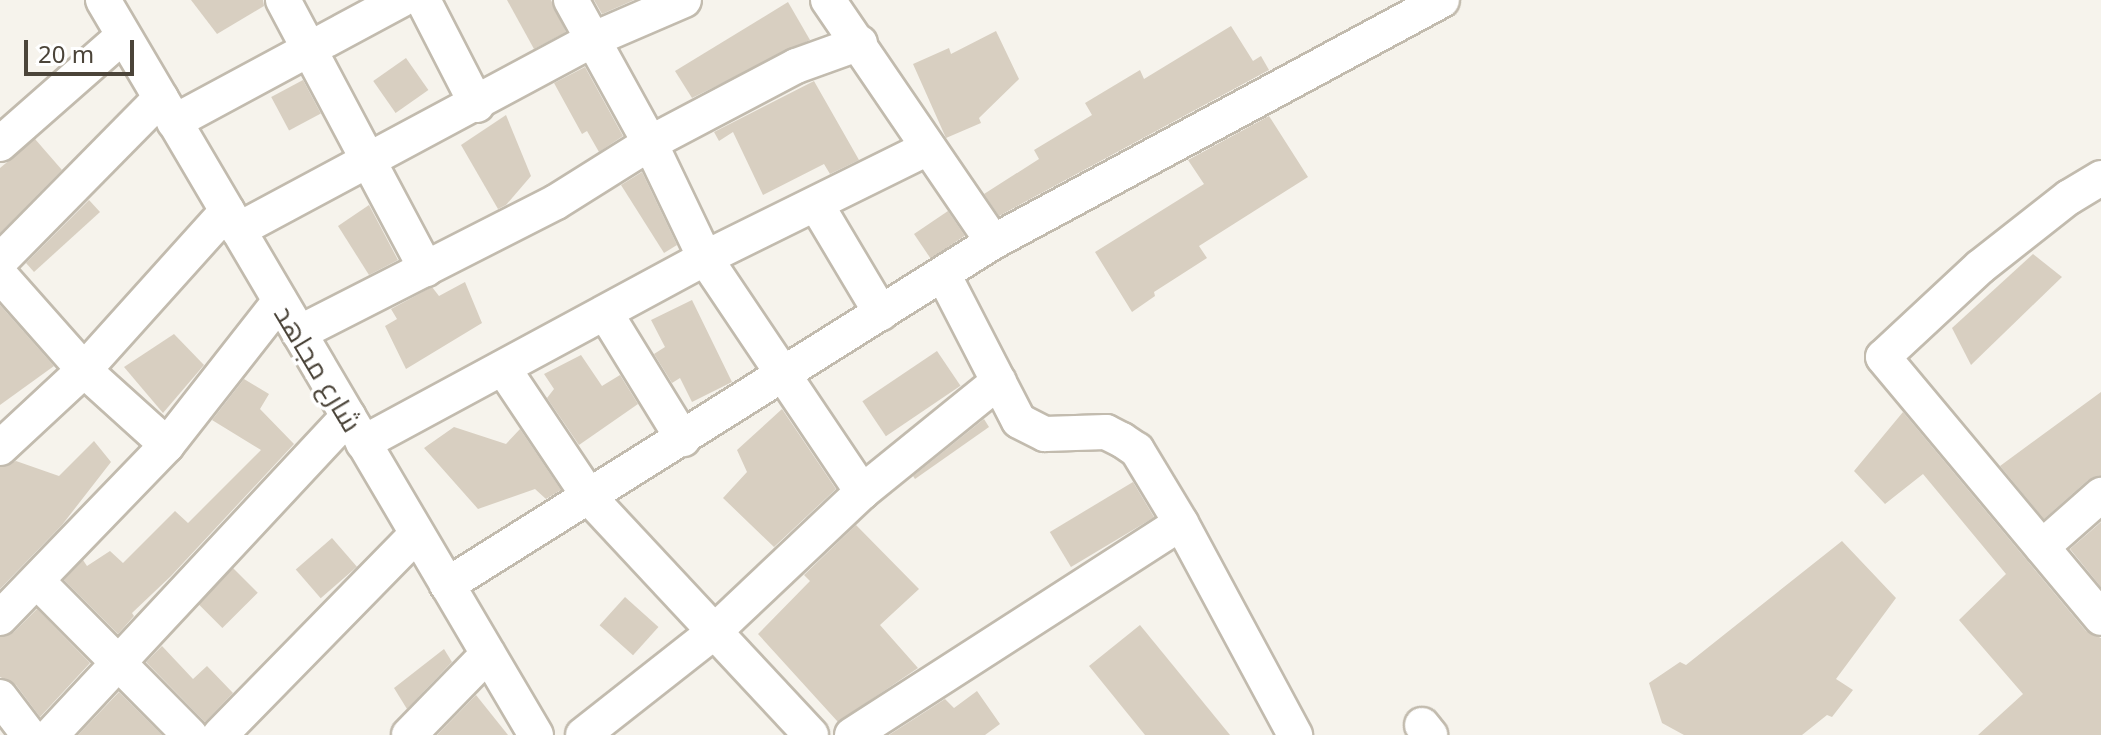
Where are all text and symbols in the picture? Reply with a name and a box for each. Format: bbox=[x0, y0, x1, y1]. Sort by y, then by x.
scale bar bbox=[28, 24, 138, 74]
text: 20 m bbox=[38, 37, 94, 70]
street label: شارع مجاهد bbox=[268, 299, 370, 437]

